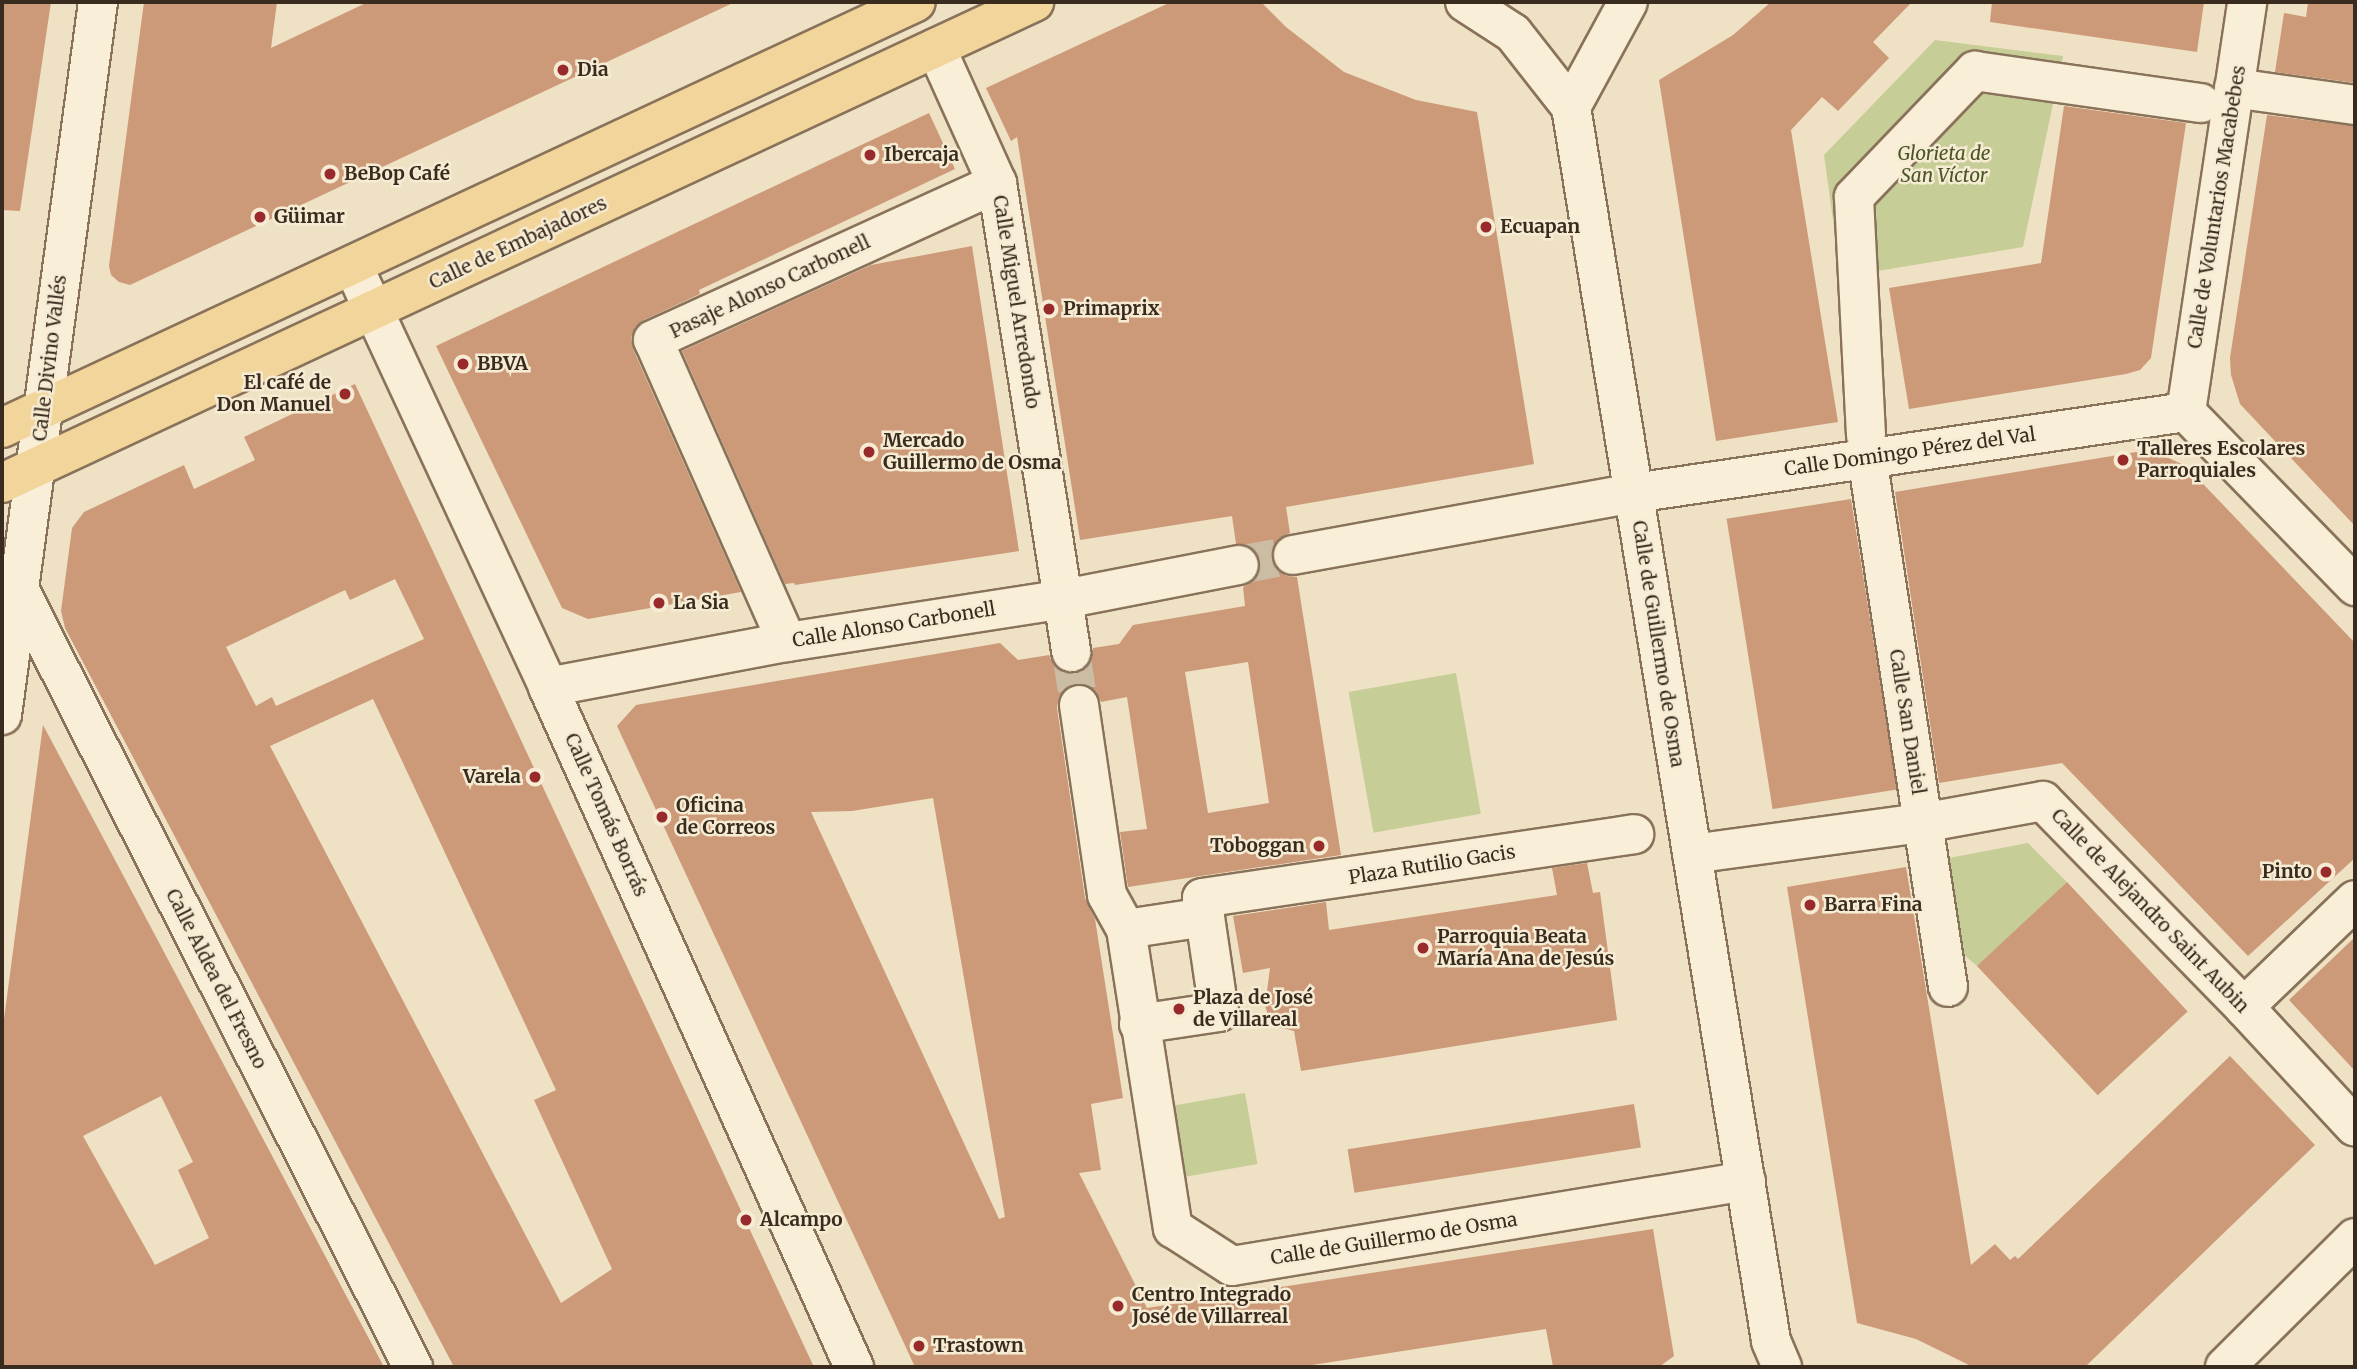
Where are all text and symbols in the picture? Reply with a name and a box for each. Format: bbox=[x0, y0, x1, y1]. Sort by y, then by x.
place label: Dia bbox=[577, 59, 609, 81]
marker: Dia bbox=[555, 62, 571, 78]
street label: Calle de Voluntarios Macabebes bbox=[2183, 64, 2251, 350]
park label: Glorieta de San Víctor bbox=[1897, 143, 1991, 187]
place label: Ibercaja bbox=[884, 144, 959, 166]
marker: Ibercaja bbox=[862, 147, 878, 163]
place label: BeBop Café bbox=[344, 163, 450, 185]
marker: BeBop Café bbox=[322, 166, 338, 182]
street label: Calle de Embajadores bbox=[426, 192, 610, 294]
street label: Calle Miguel Arredondo bbox=[988, 194, 1044, 410]
place label: Güimar bbox=[274, 206, 345, 228]
marker: Güimar bbox=[252, 209, 268, 225]
place label: Ecuapan bbox=[1500, 216, 1580, 238]
marker: Ecuapan bbox=[1478, 219, 1494, 235]
street label: Pasaje Alonso Carbonell bbox=[666, 231, 874, 343]
street label: Calle Divino Vallés bbox=[28, 274, 72, 442]
place label: Primaprix bbox=[1063, 298, 1159, 320]
marker: Primaprix bbox=[1041, 301, 1057, 317]
place label: BBVA bbox=[477, 353, 528, 375]
marker: BBVA bbox=[455, 356, 471, 372]
place label: El café de Don Manuel bbox=[216, 372, 331, 416]
marker: El café de Don Manuel bbox=[337, 386, 353, 402]
street label: Calle Domingo Pérez del Val bbox=[1783, 423, 2037, 481]
place label: Mercado Guillermo de Osma bbox=[883, 430, 1062, 474]
place label: Talleres Escolares Parroquiales bbox=[2137, 438, 2305, 482]
marker: Mercado Guillermo de Osma bbox=[861, 444, 877, 460]
marker: Talleres Escolares Parroquiales bbox=[2115, 452, 2131, 468]
street label: Calle de Guillermo de Osma bbox=[1627, 519, 1689, 769]
place label: La Sia bbox=[673, 592, 729, 614]
marker: La Sia bbox=[651, 595, 667, 611]
street label: Calle Alonso Carbonell bbox=[791, 598, 997, 652]
street label: Calle San Daniel bbox=[1884, 648, 1930, 796]
street label: Calle Tomás Borrás bbox=[560, 730, 652, 900]
place label: Varela bbox=[463, 766, 521, 788]
marker: Varela bbox=[527, 769, 543, 785]
place label: Oficina de Correos bbox=[676, 795, 775, 839]
street label: Calle de Alejandro Saint Aubin bbox=[2046, 804, 2254, 1018]
marker: Oficina de Correos bbox=[654, 809, 670, 825]
place label: Toboggan bbox=[1210, 835, 1305, 857]
marker: Toboggan bbox=[1311, 838, 1327, 854]
street label: Plaza Rutilio Gacis bbox=[1347, 841, 1517, 889]
place label: Pinto bbox=[2262, 861, 2312, 883]
marker: Pinto bbox=[2318, 864, 2334, 880]
street label: Calle Aldea del Fresno bbox=[161, 885, 271, 1073]
place label: Barra Fina bbox=[1824, 894, 1922, 916]
marker: Barra Fina bbox=[1802, 897, 1818, 913]
place label: Parroquia Beata María Ana de Jesús bbox=[1437, 926, 1614, 970]
marker: Parroquia Beata María Ana de Jesús bbox=[1415, 940, 1431, 956]
place label: Plaza de José de Villareal bbox=[1193, 987, 1313, 1031]
marker: Plaza de José de Villareal bbox=[1171, 1001, 1187, 1017]
street label: Calle de Guillermo de Osma bbox=[1269, 1208, 1519, 1270]
place label: Alcampo bbox=[760, 1209, 843, 1231]
marker: Alcampo bbox=[738, 1212, 754, 1228]
place label: Centro Integrado José de Villarreal bbox=[1132, 1284, 1291, 1328]
marker: Centro Integrado José de Villarreal bbox=[1110, 1298, 1126, 1314]
place label: Trastown bbox=[933, 1335, 1024, 1357]
marker: Trastown bbox=[911, 1338, 927, 1354]

